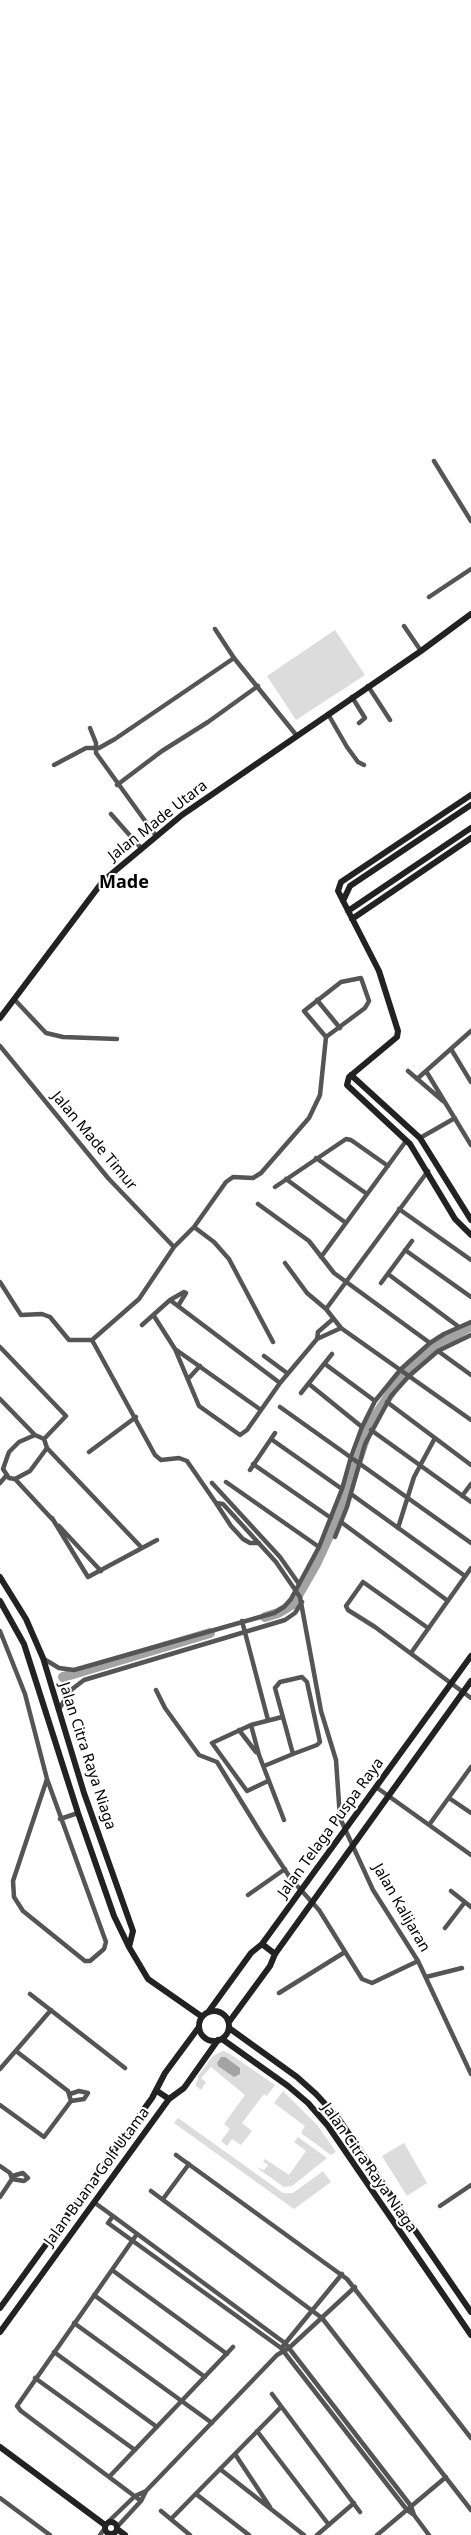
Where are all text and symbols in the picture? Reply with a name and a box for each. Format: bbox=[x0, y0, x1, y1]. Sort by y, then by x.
street label: Jalan Made Utara bbox=[105, 777, 211, 865]
district label: Made bbox=[99, 872, 149, 894]
street label: Jalan Made Timur bbox=[47, 1088, 141, 1194]
street label: Jalan Citra Raya Niaga bbox=[55, 1680, 119, 1832]
street label: Jalan Telaga Puspa Raya bbox=[274, 1755, 388, 1901]
street label: Jalan Kalijaran bbox=[368, 1861, 434, 1955]
street label: Jalan Citra Raya Niaga bbox=[317, 2100, 421, 2236]
street label: Jalan Buana Golf Utama bbox=[41, 2104, 153, 2250]

